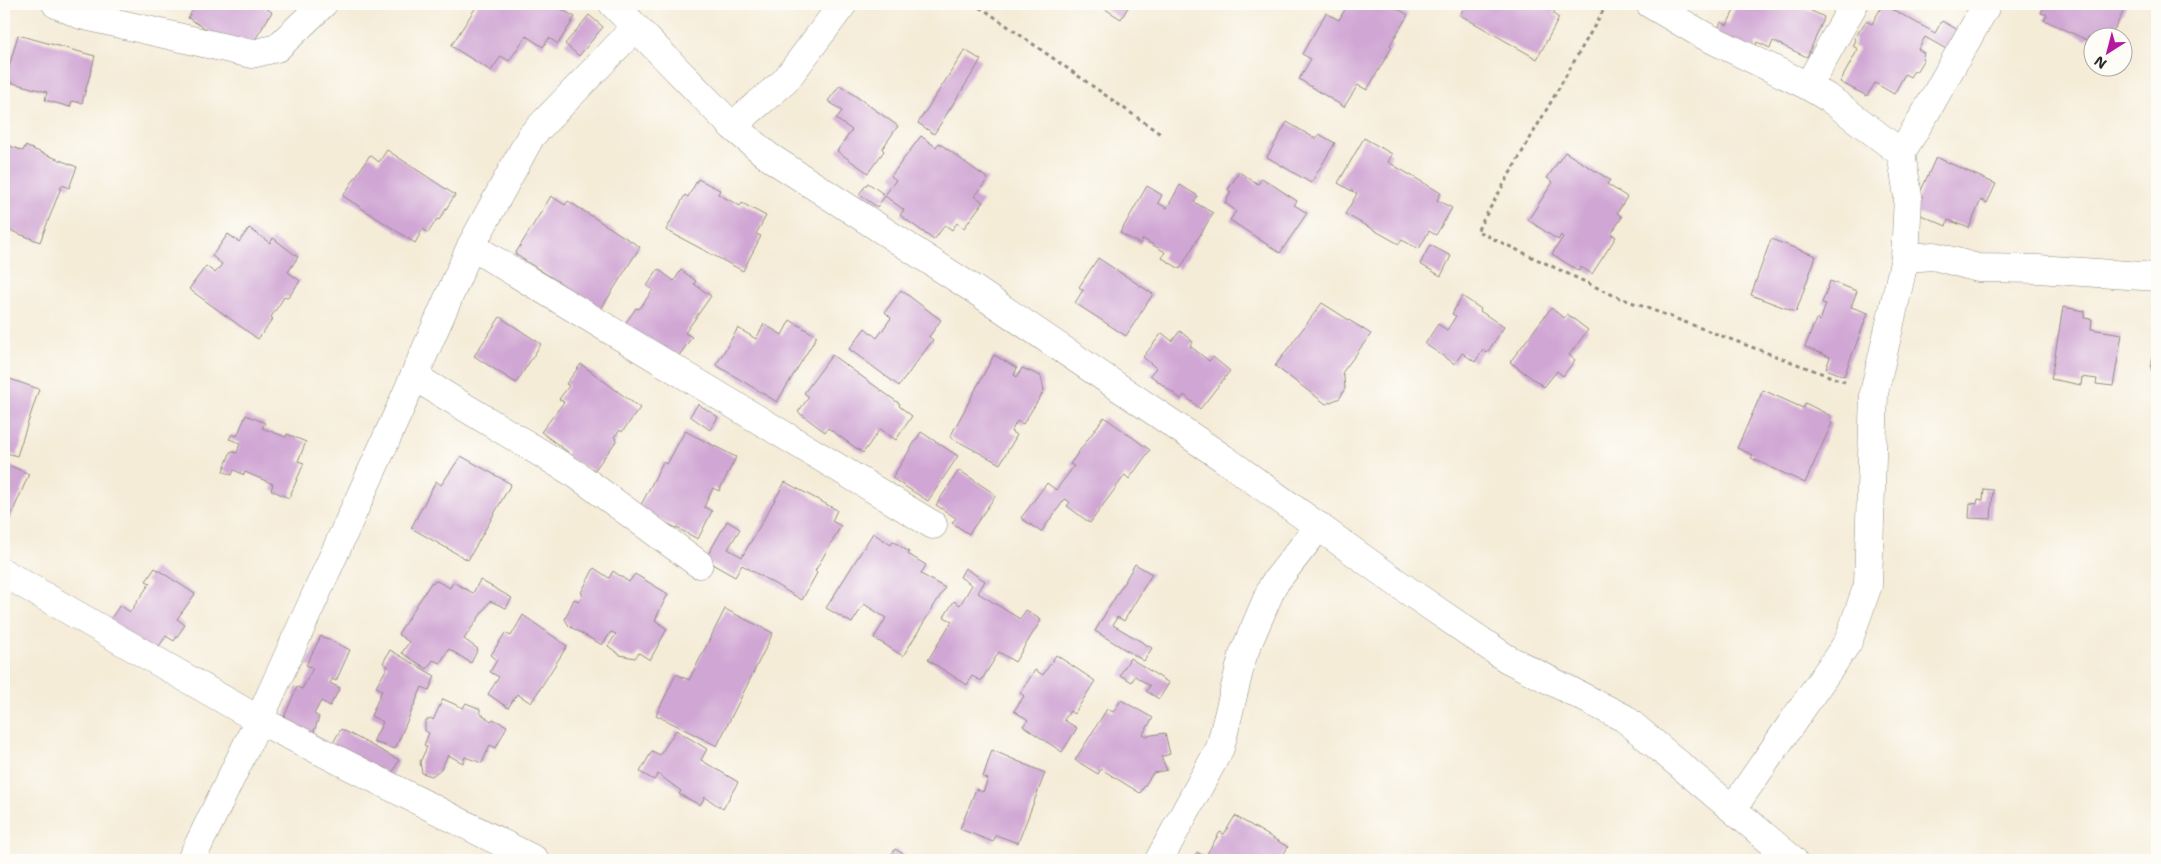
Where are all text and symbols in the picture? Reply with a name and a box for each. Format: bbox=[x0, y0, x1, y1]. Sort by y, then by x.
north arrow bbox=[2084, 28, 2134, 78]
text: N bbox=[2091, 52, 2110, 73]

